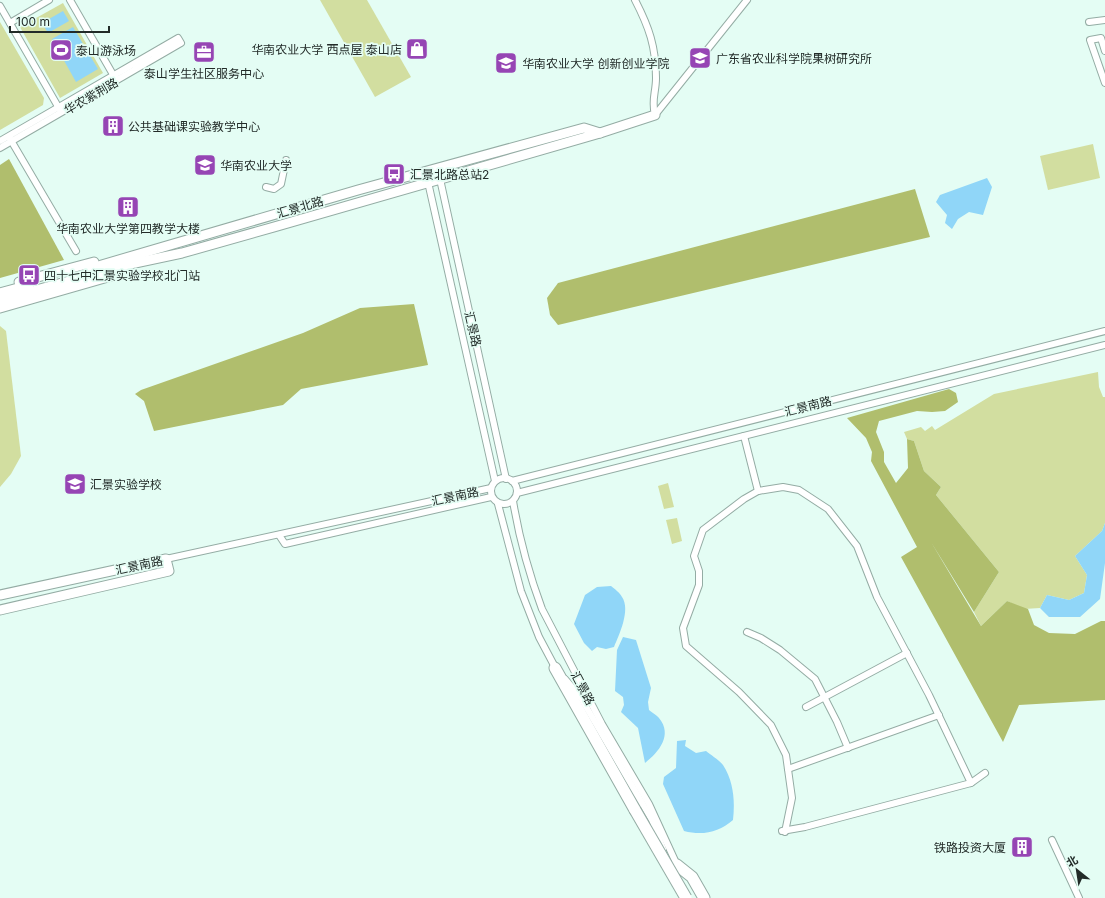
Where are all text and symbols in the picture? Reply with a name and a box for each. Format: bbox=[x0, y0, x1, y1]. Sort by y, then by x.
scale bar bbox=[10, 8, 109, 34]
text: 100 m bbox=[16, 14, 50, 29]
shop icon: 华南农业大学 西点屋 泰山店 bbox=[404, 36, 430, 62]
sports icon: 泰山游泳场 bbox=[48, 37, 74, 63]
office icon: 泰山学生社区服务中心 bbox=[191, 39, 217, 65]
place label: 华南农业大学 西点屋 泰山店 bbox=[251, 42, 402, 57]
place label: 泰山游泳场 bbox=[76, 43, 136, 58]
school or university icon: 广东省农业科学院果树研究所 bbox=[687, 45, 713, 71]
school or university icon: 华南农业大学 创新创业学院 bbox=[493, 50, 519, 76]
place label: 广东省农业科学院果树研究所 bbox=[716, 51, 872, 66]
place label: 华南农业大学 创新创业学院 bbox=[522, 56, 669, 71]
place label: 泰山学生社区服务中心 bbox=[144, 66, 264, 81]
street label: 华农紫荆路 bbox=[61, 75, 121, 117]
building icon: 公共基础课实验教学中心 bbox=[100, 113, 126, 139]
place label: 公共基础课实验教学中心 bbox=[128, 119, 260, 134]
school or university icon: 华南农业大学 bbox=[192, 152, 218, 178]
place label: 华南农业大学 bbox=[220, 158, 292, 173]
bus stop icon: 汇景北路总站2 bbox=[381, 161, 407, 187]
place label: 汇景北路总站2 bbox=[410, 167, 489, 182]
street label: 汇景北路 bbox=[275, 193, 325, 221]
building icon: 华南农业大学第四教学大楼 bbox=[115, 194, 141, 220]
place label: 华南农业大学第四教学大楼 bbox=[56, 221, 200, 236]
bus stop icon: 四十七中汇景实验学校北门站 bbox=[16, 262, 42, 288]
place label: 四十七中汇景实验学校北门站 bbox=[44, 268, 200, 283]
street label: 汇景路 bbox=[462, 310, 484, 348]
street label: 汇景南路 bbox=[783, 393, 833, 419]
school or university icon: 汇景实验学校 bbox=[62, 471, 88, 497]
place label: 汇景实验学校 bbox=[90, 477, 162, 492]
street label: 汇景南路 bbox=[430, 484, 480, 508]
street label: 汇景南路 bbox=[114, 553, 164, 577]
street label: 汇景路 bbox=[568, 669, 598, 707]
building icon: 铁路投资大厦 bbox=[1009, 834, 1035, 860]
place label: 铁路投资大厦 bbox=[934, 840, 1006, 855]
north arrow bbox=[1057, 850, 1097, 890]
text: 北 bbox=[1064, 853, 1080, 870]

